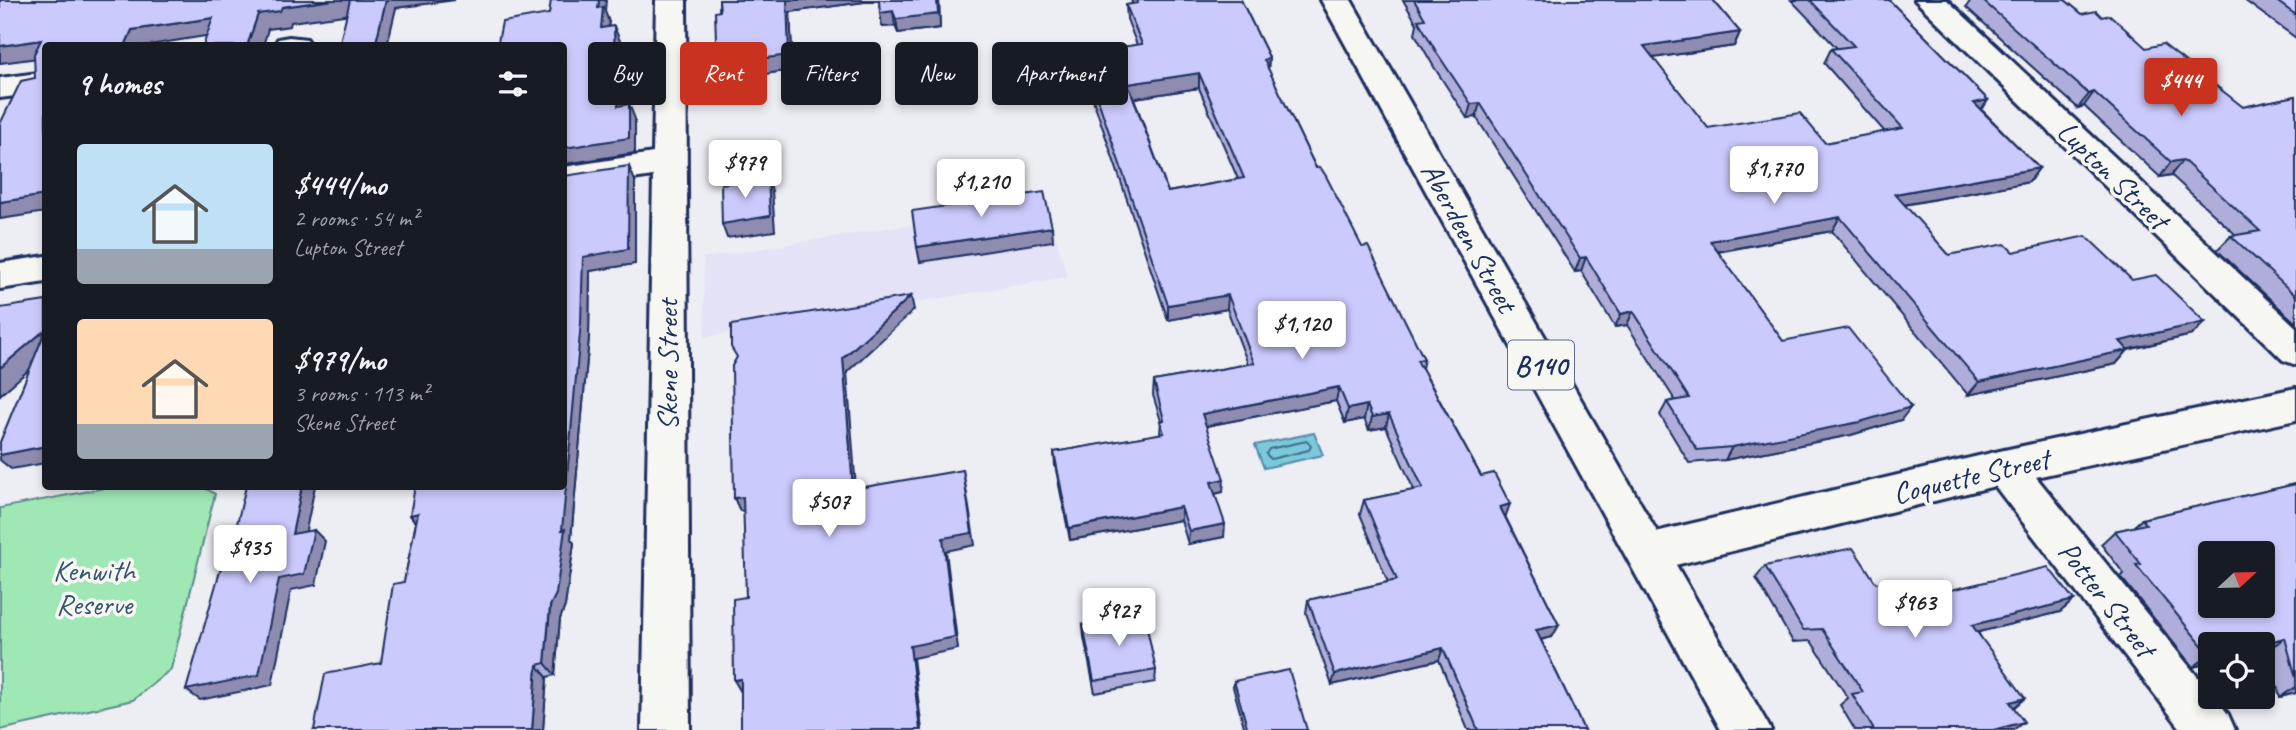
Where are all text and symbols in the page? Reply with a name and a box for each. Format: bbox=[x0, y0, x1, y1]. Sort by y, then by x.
chip: Buy bbox=[588, 42, 666, 105]
chip: Rent bbox=[680, 42, 767, 105]
chip: Filters bbox=[781, 42, 881, 105]
chip: New bbox=[895, 42, 978, 105]
chip: Apartment bbox=[992, 42, 1128, 105]
pin: $444 bbox=[2140, 58, 2222, 118]
text: 9 homes bbox=[77, 65, 161, 103]
icon: filters bbox=[494, 65, 532, 103]
text: $444 bbox=[2160, 66, 2202, 95]
street label: Lupton Street bbox=[2049, 112, 2180, 240]
pin: $979 bbox=[704, 140, 786, 200]
pin: $1,770 bbox=[1717, 146, 1831, 206]
text: $979 bbox=[725, 148, 765, 177]
text: $1,770 bbox=[1746, 154, 1802, 183]
street label: Aberdeen Street bbox=[1412, 155, 1527, 321]
pin: $1,210 bbox=[924, 160, 1038, 219]
text: $444/mo bbox=[294, 166, 386, 204]
text: $1,210 bbox=[953, 167, 1009, 196]
icon: home bbox=[133, 172, 217, 256]
text: 2 rooms · 54 m² bbox=[294, 204, 418, 233]
text: Lupton Street bbox=[294, 233, 402, 262]
street label: Skene Street bbox=[648, 296, 686, 431]
pin: $1,120 bbox=[1245, 302, 1359, 361]
text: $1,120 bbox=[1274, 309, 1330, 338]
road number: B140 bbox=[1508, 340, 1574, 390]
text: $979/mo bbox=[294, 341, 386, 379]
icon: home bbox=[133, 347, 217, 431]
text: 3 rooms · 113 m² bbox=[294, 379, 429, 408]
text: Skene Street bbox=[294, 408, 395, 437]
street label: Coquette Street bbox=[1889, 439, 2057, 512]
pin: $507 bbox=[788, 480, 870, 539]
text: $507 bbox=[809, 487, 849, 516]
pin: $935 bbox=[209, 526, 291, 585]
text: $935 bbox=[230, 533, 270, 562]
street label: Potter Street bbox=[2050, 533, 2167, 668]
north arrow bbox=[2198, 541, 2275, 618]
map controls bbox=[2198, 541, 2275, 709]
park label: Kenwith Reserve bbox=[53, 551, 137, 623]
pin: $963 bbox=[1874, 580, 1956, 640]
pin: $927 bbox=[1078, 588, 1160, 648]
text: $963 bbox=[1894, 588, 1936, 617]
text: $927 bbox=[1098, 596, 1140, 625]
button: locate bbox=[2198, 632, 2275, 709]

